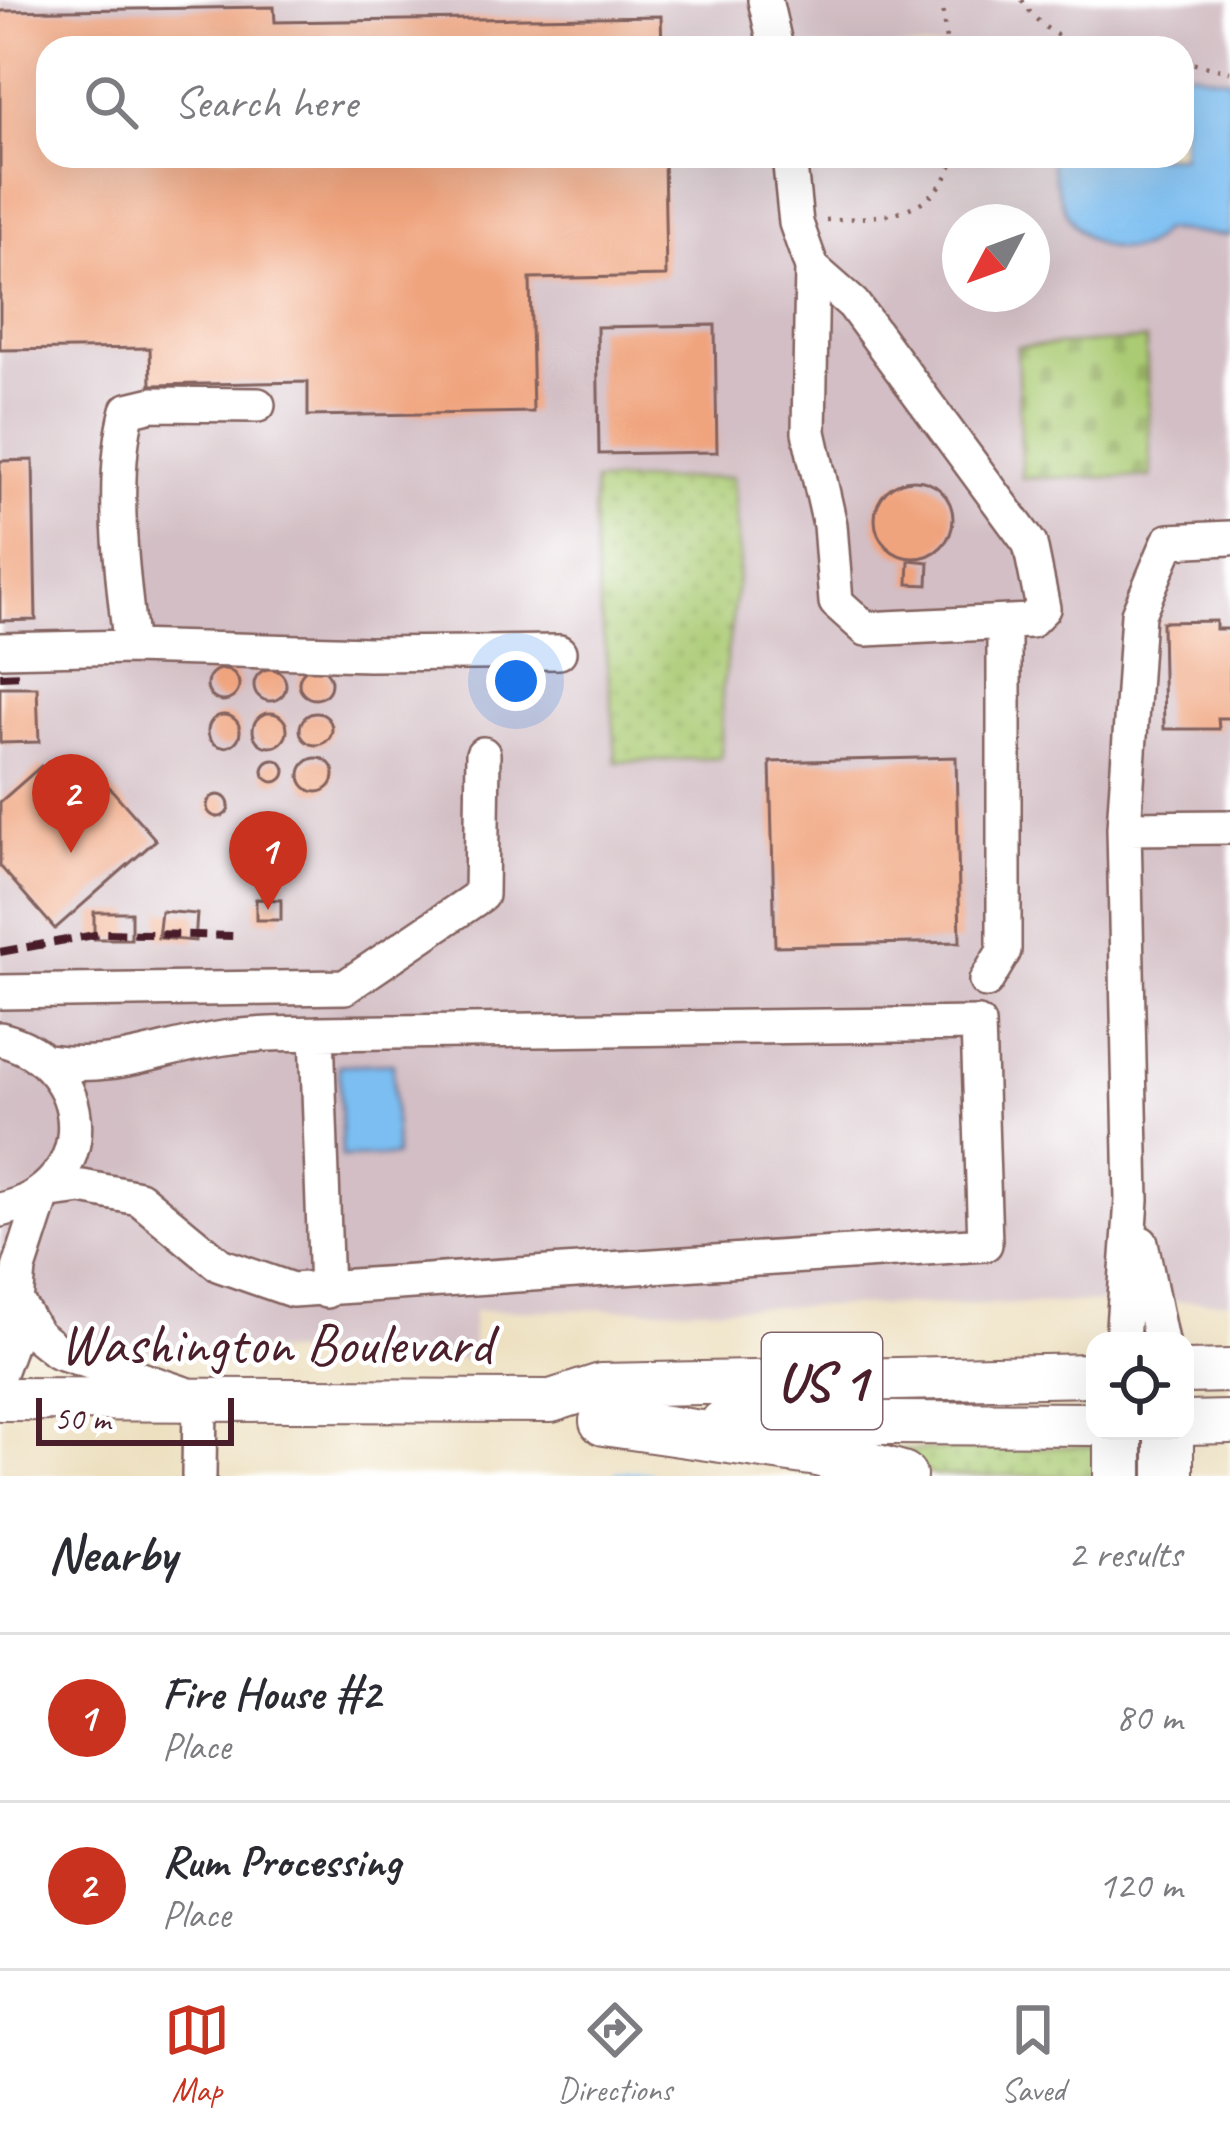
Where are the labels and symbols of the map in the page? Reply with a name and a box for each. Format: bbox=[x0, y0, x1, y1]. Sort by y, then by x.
north arrow bbox=[942, 204, 1050, 312]
your location bbox=[486, 651, 546, 711]
pin: 2 bbox=[32, 754, 110, 853]
pin: 1 bbox=[229, 811, 307, 910]
street label: Washington Boulevard bbox=[60, 1308, 501, 1380]
road number: US 1 bbox=[762, 1333, 882, 1429]
scale bar bbox=[36, 1392, 234, 1445]

